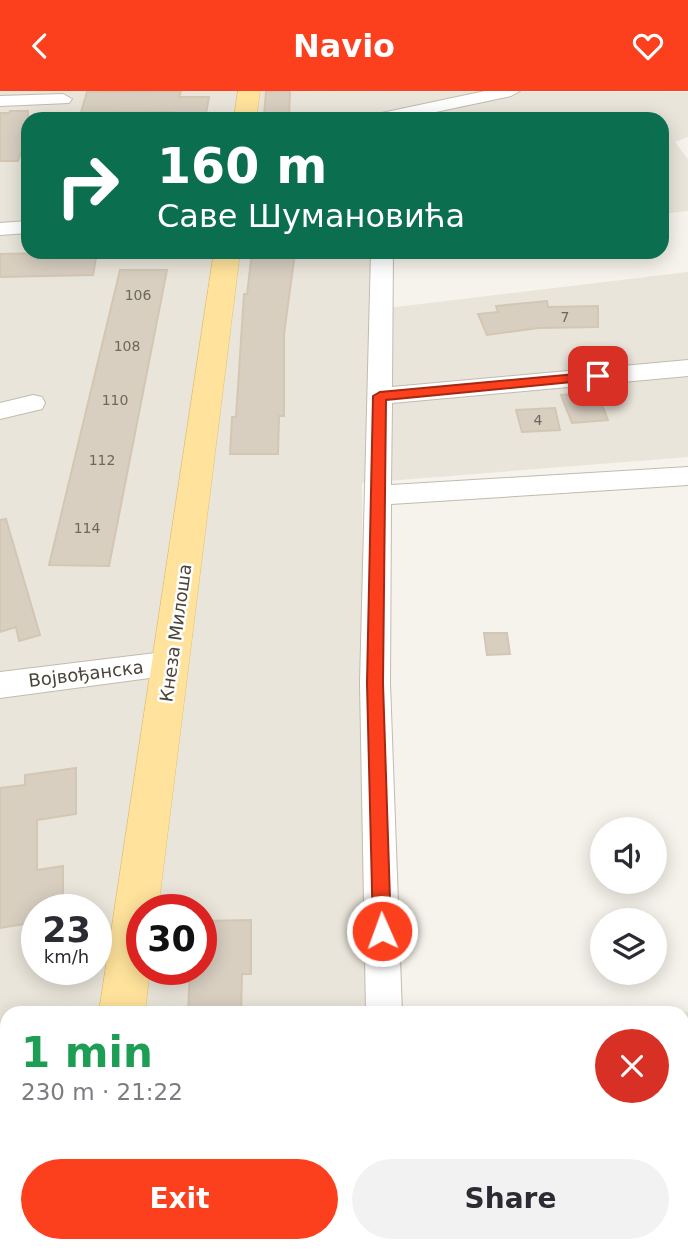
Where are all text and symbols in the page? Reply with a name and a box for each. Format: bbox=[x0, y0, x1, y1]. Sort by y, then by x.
icon: back bbox=[21, 27, 59, 65]
text: Navio bbox=[293, 27, 395, 65]
icon: heart bbox=[629, 27, 667, 65]
text: 160 m bbox=[157, 138, 327, 195]
icon: right bbox=[42, 140, 133, 231]
text: Саве Шумановића bbox=[157, 197, 465, 235]
house number: 106 bbox=[125, 287, 151, 303]
house number: 7 bbox=[561, 309, 569, 325]
house number: 108 bbox=[114, 338, 140, 354]
pin bbox=[568, 346, 628, 406]
icon: arrive bbox=[579, 357, 617, 395]
house number: 110 bbox=[102, 392, 128, 408]
house number: 4 bbox=[534, 412, 543, 428]
house number: 112 bbox=[89, 452, 115, 468]
house number: 114 bbox=[74, 520, 100, 536]
street label: Кнеза Милоша bbox=[155, 563, 196, 703]
street label: Војвођанска bbox=[27, 656, 145, 691]
map controls bbox=[590, 817, 667, 985]
button: sound bbox=[590, 817, 667, 894]
speed limit sign: 30 bbox=[126, 894, 217, 985]
position arrow bbox=[345, 894, 419, 968]
button: layers bbox=[590, 908, 667, 985]
text: 23 bbox=[42, 910, 91, 950]
text: km/h bbox=[44, 946, 89, 967]
text: 1 min bbox=[21, 1028, 153, 1077]
button: close bbox=[595, 1029, 669, 1103]
text: 230 m · 21:22 bbox=[21, 1079, 183, 1105]
button: Exit bbox=[21, 1159, 338, 1239]
button: Share bbox=[352, 1159, 669, 1239]

